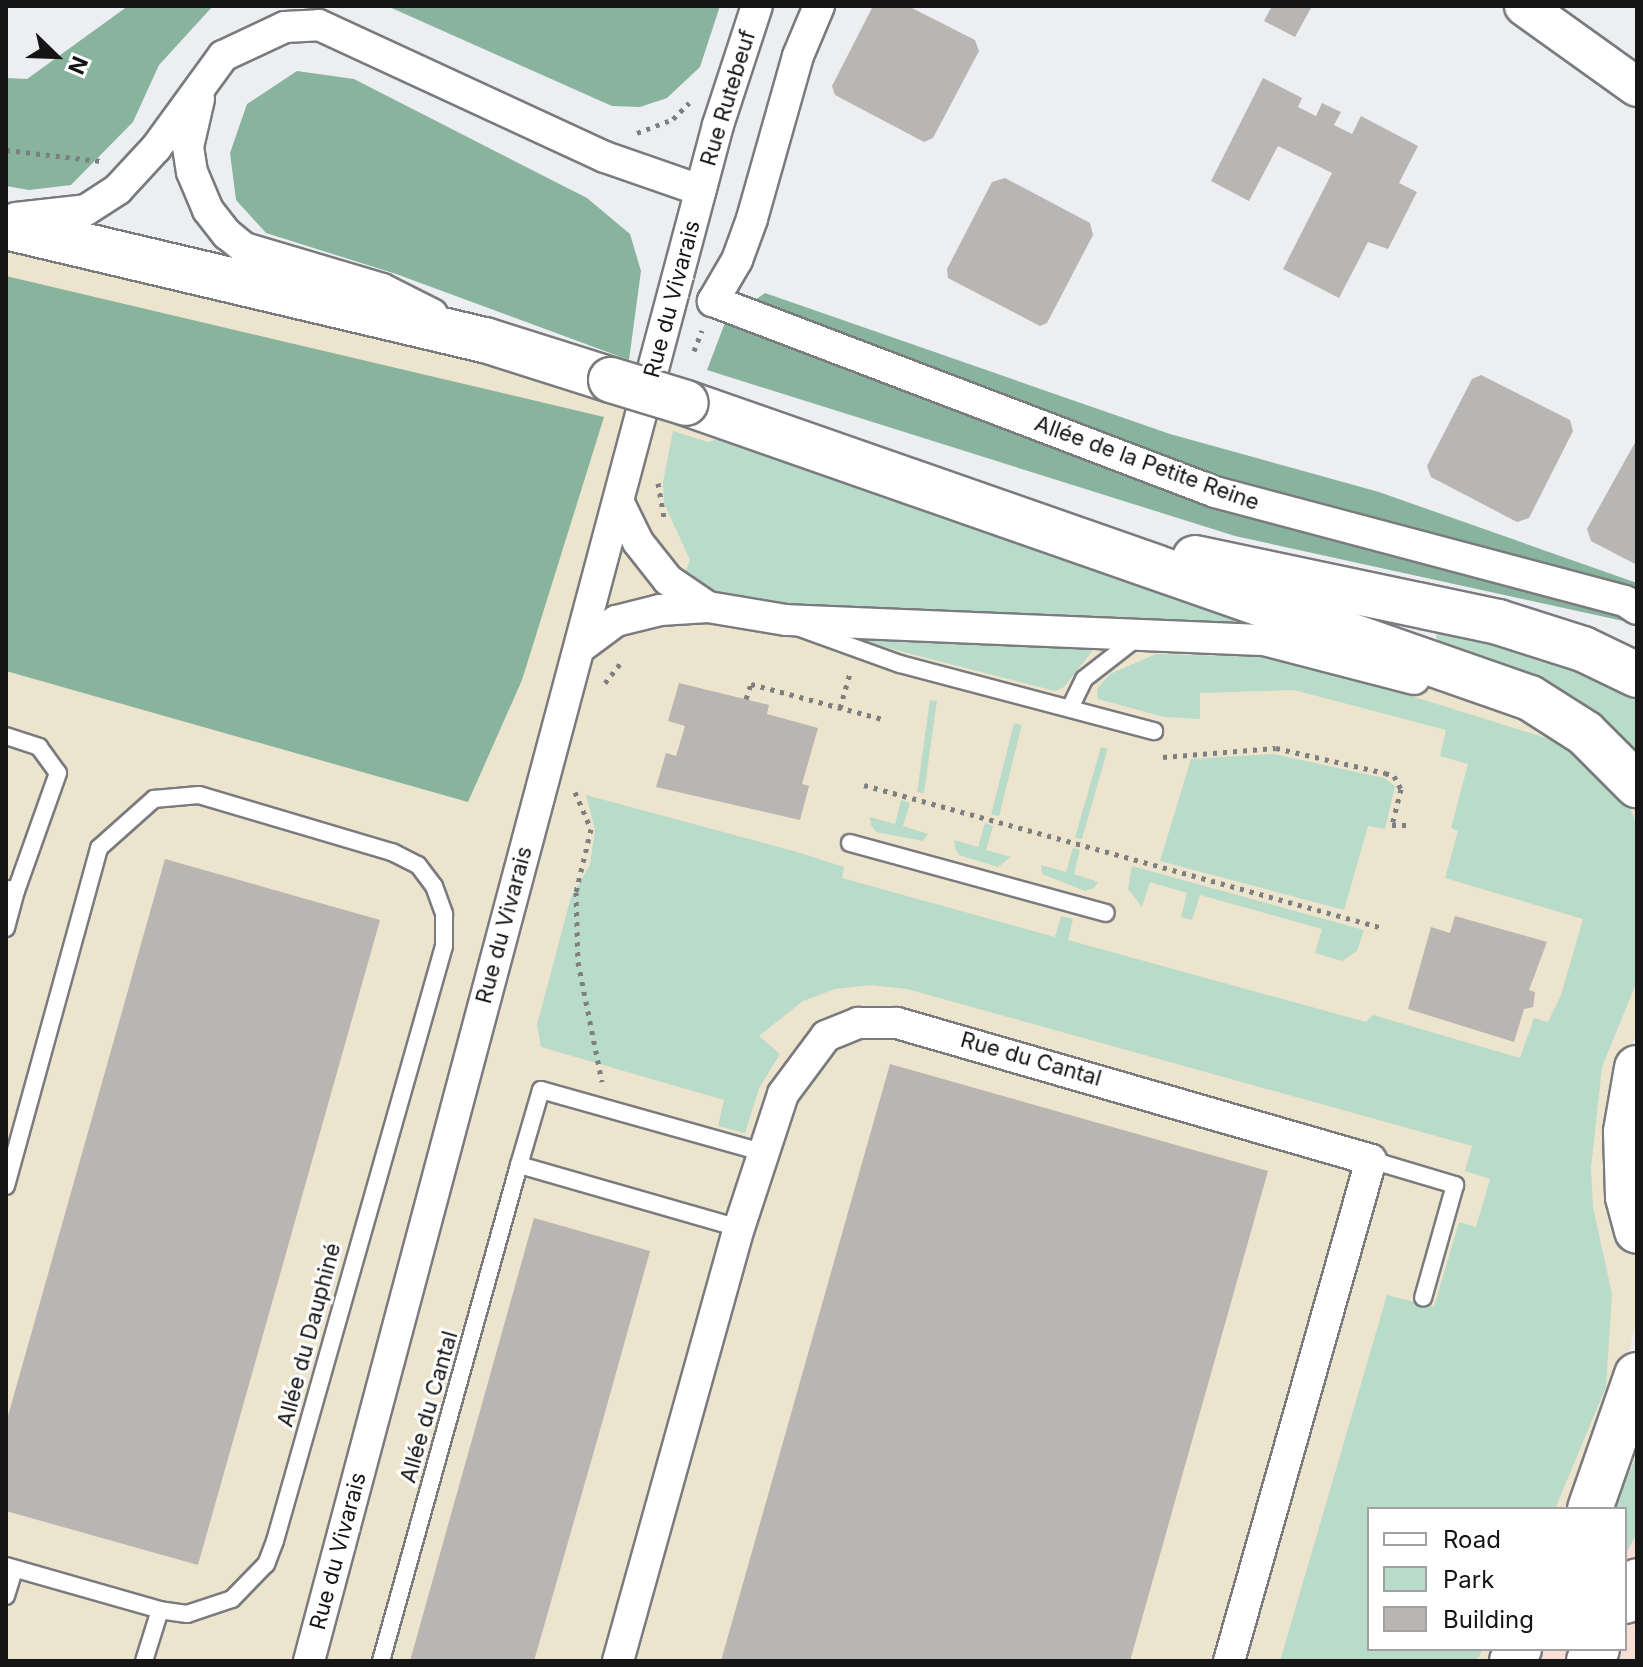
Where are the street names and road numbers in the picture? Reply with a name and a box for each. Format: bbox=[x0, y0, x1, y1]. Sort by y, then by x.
street label: Rue Rutebeuf bbox=[695, 27, 761, 169]
street label: Rue du Vivarais bbox=[638, 218, 706, 380]
street label: Allée de la Petite Reine bbox=[1031, 410, 1263, 516]
street label: Rue du Vivarais bbox=[470, 844, 538, 1006]
street label: Rue du Cantal bbox=[958, 1026, 1104, 1092]
street label: Allée du Dauphiné bbox=[272, 1240, 346, 1430]
street label: Allée du Cantal bbox=[395, 1328, 463, 1486]
street label: Rue du Vivarais bbox=[304, 1470, 372, 1632]

